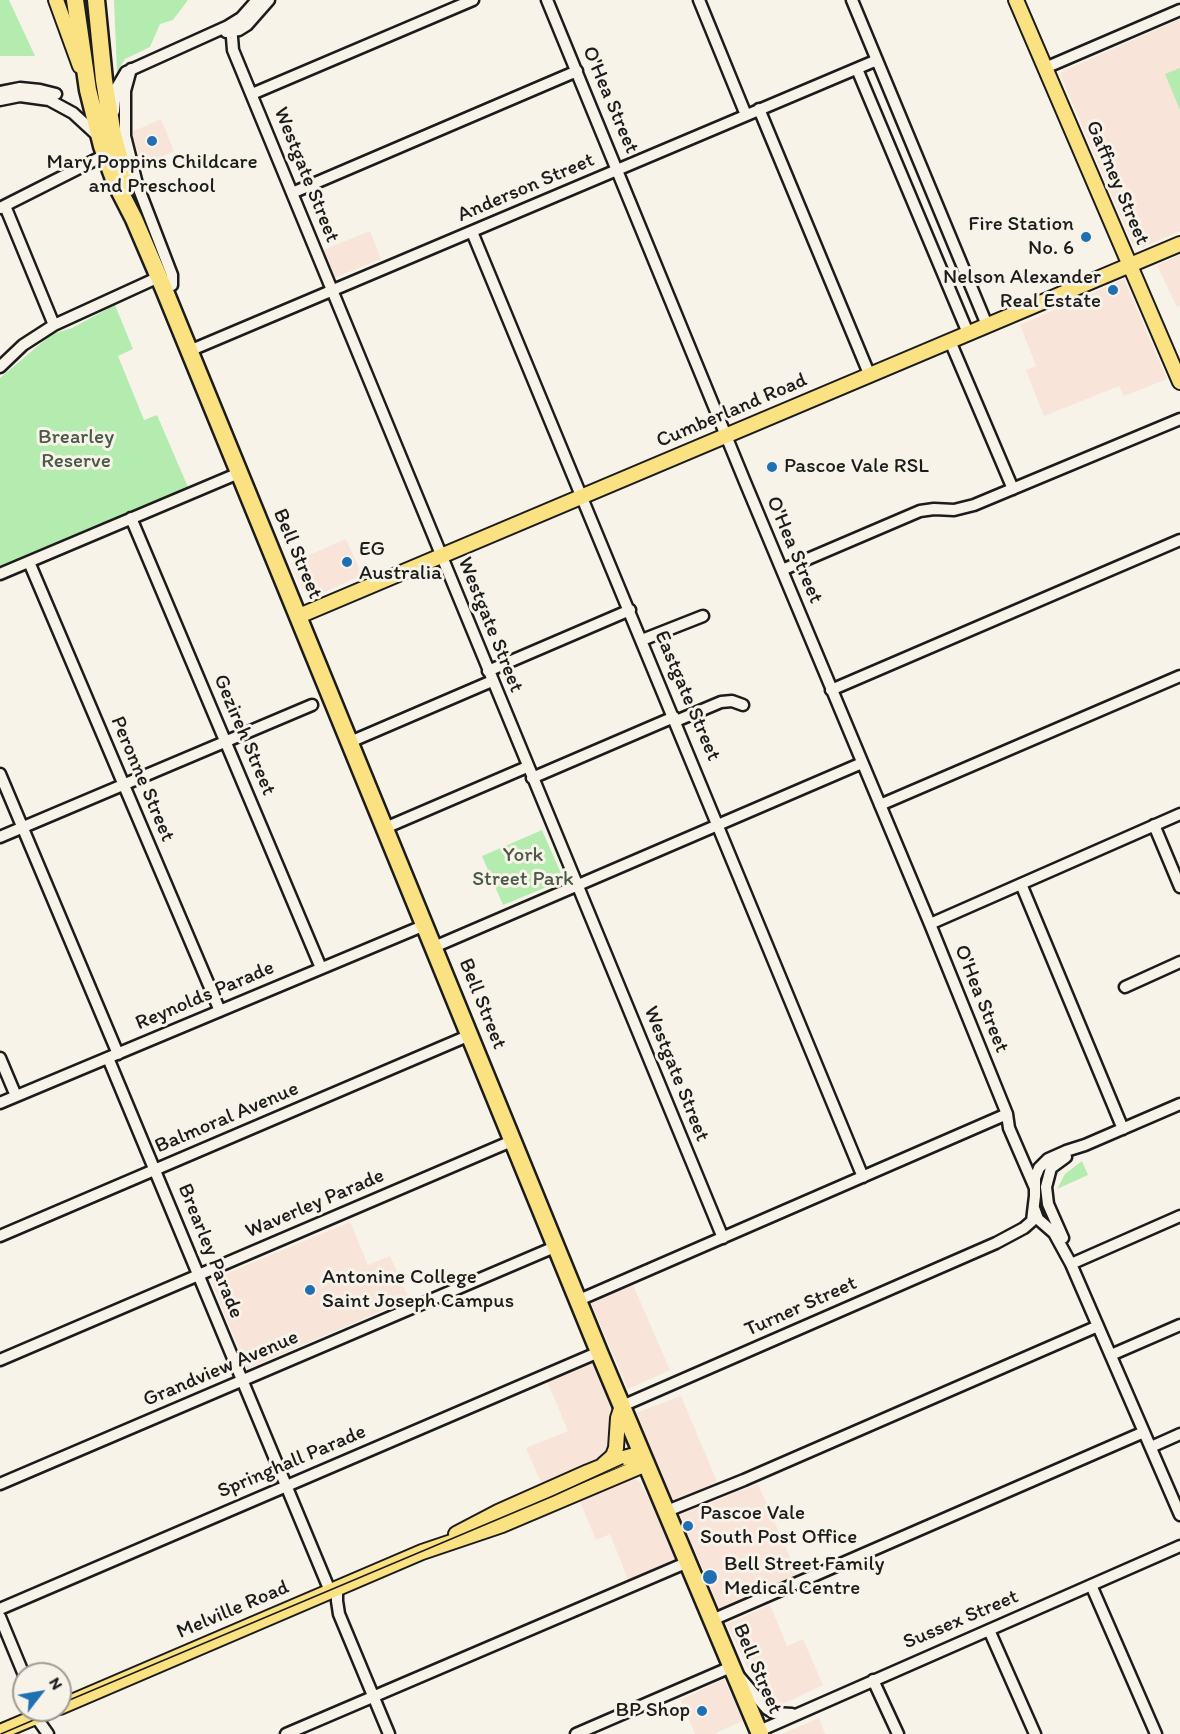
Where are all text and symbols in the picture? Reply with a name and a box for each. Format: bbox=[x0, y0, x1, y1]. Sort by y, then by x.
street label: O'Hea Street bbox=[576, 42, 644, 158]
street label: Westgate Street bbox=[267, 104, 345, 246]
street label: Gaffney Street bbox=[1079, 117, 1155, 249]
marker: Mary Poppins Childcare and Preschool bbox=[145, 134, 159, 148]
street label: Anderson Street bbox=[454, 148, 598, 228]
place label: Mary Poppins Childcare and Preschool bbox=[46, 150, 258, 200]
place label: Fire Station No. 6 bbox=[968, 212, 1074, 262]
marker: Fire Station No. 6 bbox=[1079, 230, 1093, 244]
place label: Nelson Alexander Real Estate bbox=[943, 265, 1101, 315]
marker: Nelson Alexander Real Estate bbox=[1106, 283, 1120, 297]
street label: Cumberland Road bbox=[653, 368, 811, 454]
park label: Brearley Reserve bbox=[38, 425, 114, 475]
place label: Pascoe Vale RSL bbox=[784, 454, 929, 480]
marker: Pascoe Vale RSL bbox=[765, 460, 779, 474]
street label: O'Hea Street bbox=[760, 492, 828, 608]
street label: Bell Street bbox=[267, 505, 327, 603]
place label: EG Australia bbox=[359, 537, 442, 587]
street label: Westgate Street bbox=[451, 554, 529, 696]
marker: EG Australia bbox=[340, 555, 354, 569]
street label: Eastgate Street bbox=[648, 627, 726, 765]
street label: Gezireh Street bbox=[207, 671, 281, 799]
street label: Peronne Street bbox=[104, 712, 180, 846]
park label: York Street Park bbox=[472, 843, 574, 893]
street label: O'Hea Street bbox=[948, 941, 1014, 1057]
street label: Reynolds Parade bbox=[132, 955, 278, 1037]
street label: Bell Street bbox=[452, 955, 512, 1053]
street label: Westgate Street bbox=[637, 1003, 715, 1145]
street label: Balmoral Avenue bbox=[151, 1076, 303, 1160]
street label: Waverley Parade bbox=[242, 1163, 388, 1245]
street label: Brearley Parade bbox=[172, 1180, 248, 1322]
place label: Antonine College Saint Joseph Campus bbox=[322, 1265, 514, 1315]
street label: Turner Street bbox=[741, 1271, 861, 1343]
marker: Antonine College Saint Joseph Campus bbox=[303, 1283, 317, 1297]
street label: Grandview Avenue bbox=[140, 1325, 302, 1413]
street label: Springhall Parade bbox=[214, 1419, 370, 1505]
place label: Pascoe Vale South Post Office bbox=[700, 1501, 857, 1551]
marker: Pascoe Vale South Post Office bbox=[681, 1519, 695, 1533]
place label: Bell Street Family Medical Centre bbox=[724, 1552, 884, 1602]
marker: Bell Street Family Medical Centre bbox=[701, 1568, 719, 1586]
street label: Melville Road bbox=[173, 1575, 293, 1645]
street label: Sussex Street bbox=[900, 1584, 1022, 1656]
street label: Bell Street bbox=[727, 1620, 787, 1718]
north arrow bbox=[12, 1662, 72, 1722]
text: N bbox=[45, 1674, 67, 1693]
place label: BP Shop bbox=[616, 1698, 690, 1724]
marker: BP Shop bbox=[695, 1704, 709, 1718]

